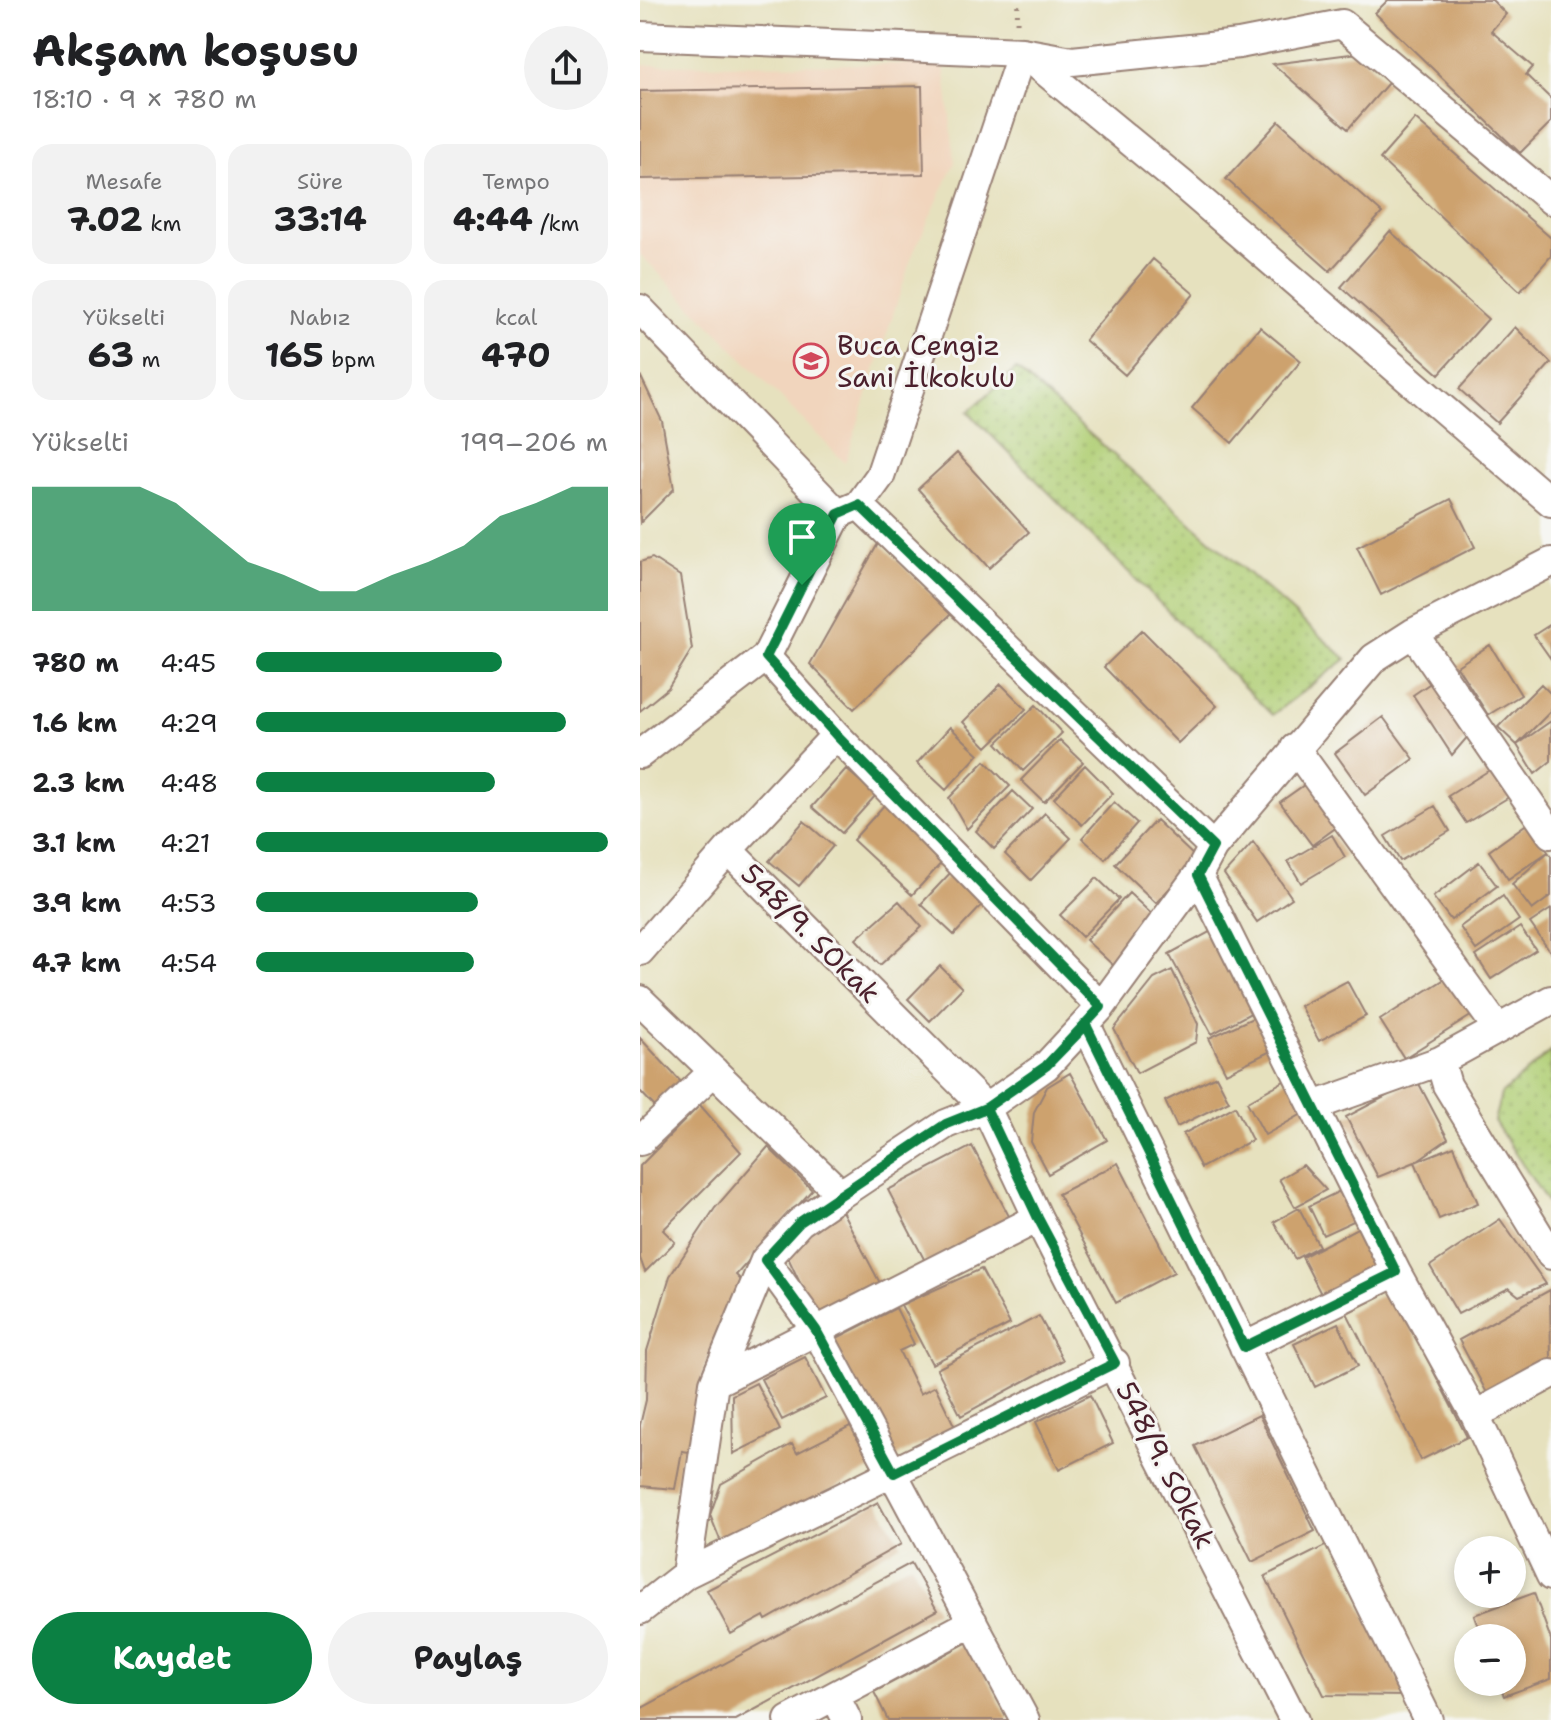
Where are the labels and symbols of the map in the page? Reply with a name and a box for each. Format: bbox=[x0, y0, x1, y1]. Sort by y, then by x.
place label: Buca Cengiz Sani İlkokulu bbox=[837, 326, 1015, 396]
school or university icon: Buca Cengiz Sani İlkokulu bbox=[792, 342, 830, 380]
pin bbox=[768, 503, 836, 585]
street label: 548/9. SOkak bbox=[733, 855, 889, 1011]
street label: 548/9. SOkak bbox=[1107, 1375, 1225, 1555]

